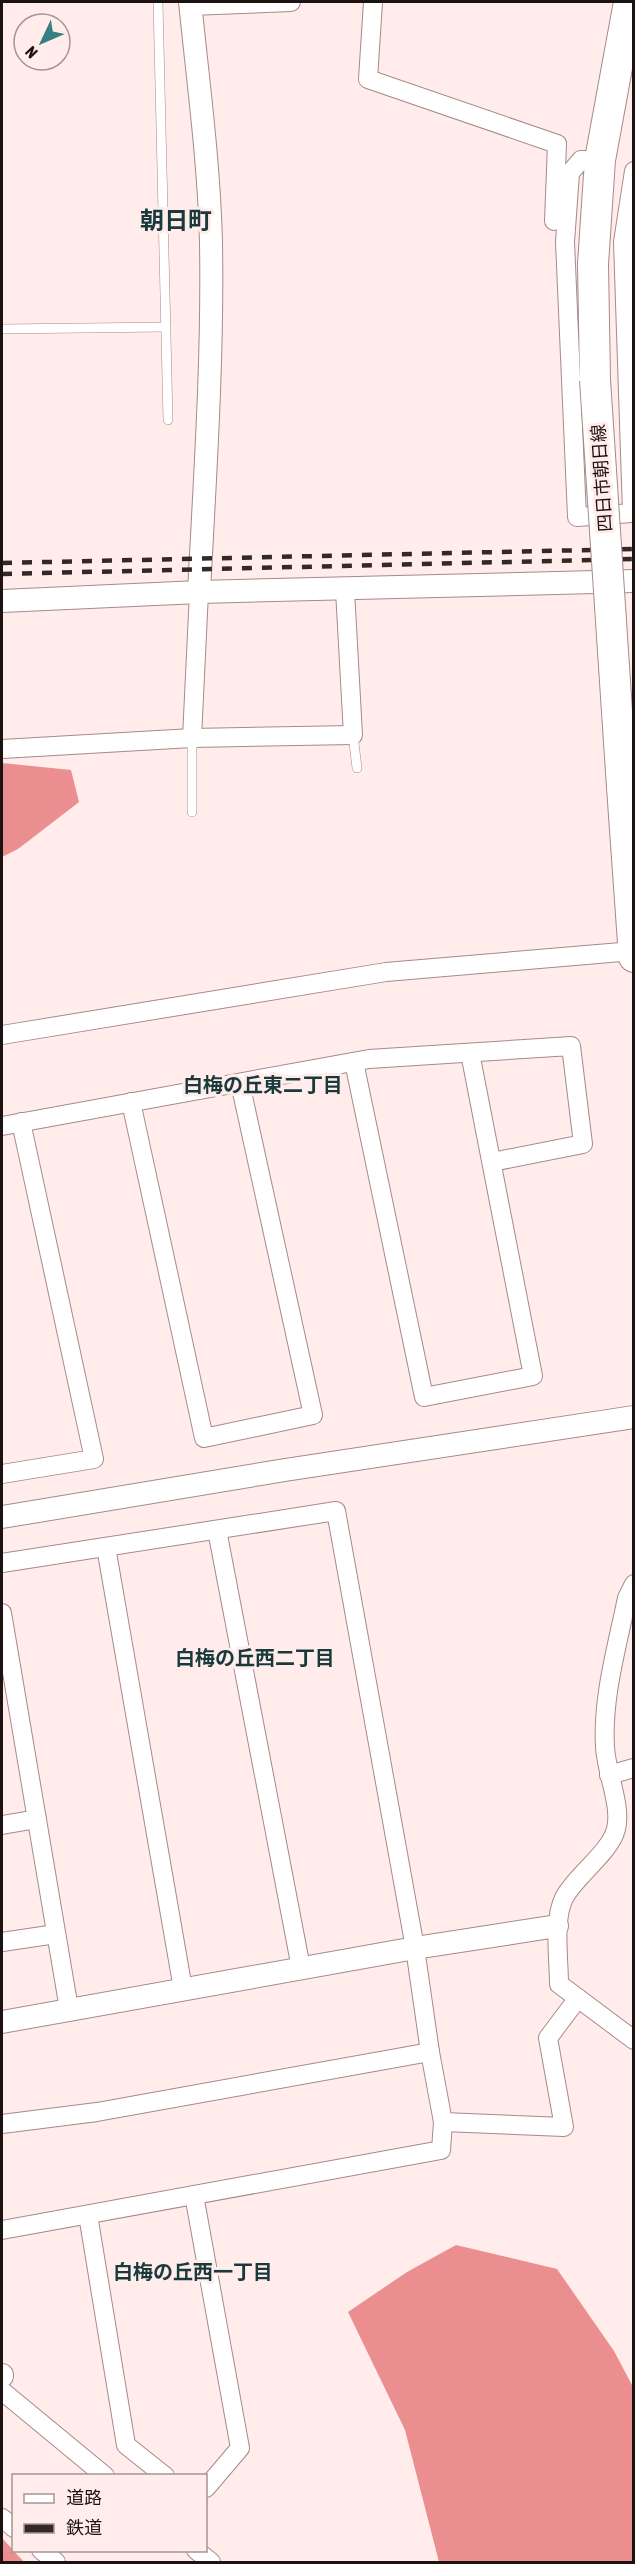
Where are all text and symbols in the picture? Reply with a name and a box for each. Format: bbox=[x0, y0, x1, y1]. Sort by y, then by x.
north arrow bbox=[12, 12, 72, 72]
text: N bbox=[21, 43, 41, 62]
district label: 朝日町 bbox=[140, 207, 212, 234]
street label: 四日市朝日線 bbox=[587, 423, 616, 533]
district label: 白梅の丘東二丁目 bbox=[183, 1073, 343, 1096]
district label: 白梅の丘西二丁目 bbox=[175, 1646, 335, 1669]
district label: 白梅の丘西一丁目 bbox=[113, 2260, 273, 2283]
legend bbox=[12, 2474, 207, 2552]
text: 道路 bbox=[66, 2487, 102, 2508]
text: 鉄道 bbox=[66, 2517, 102, 2538]

